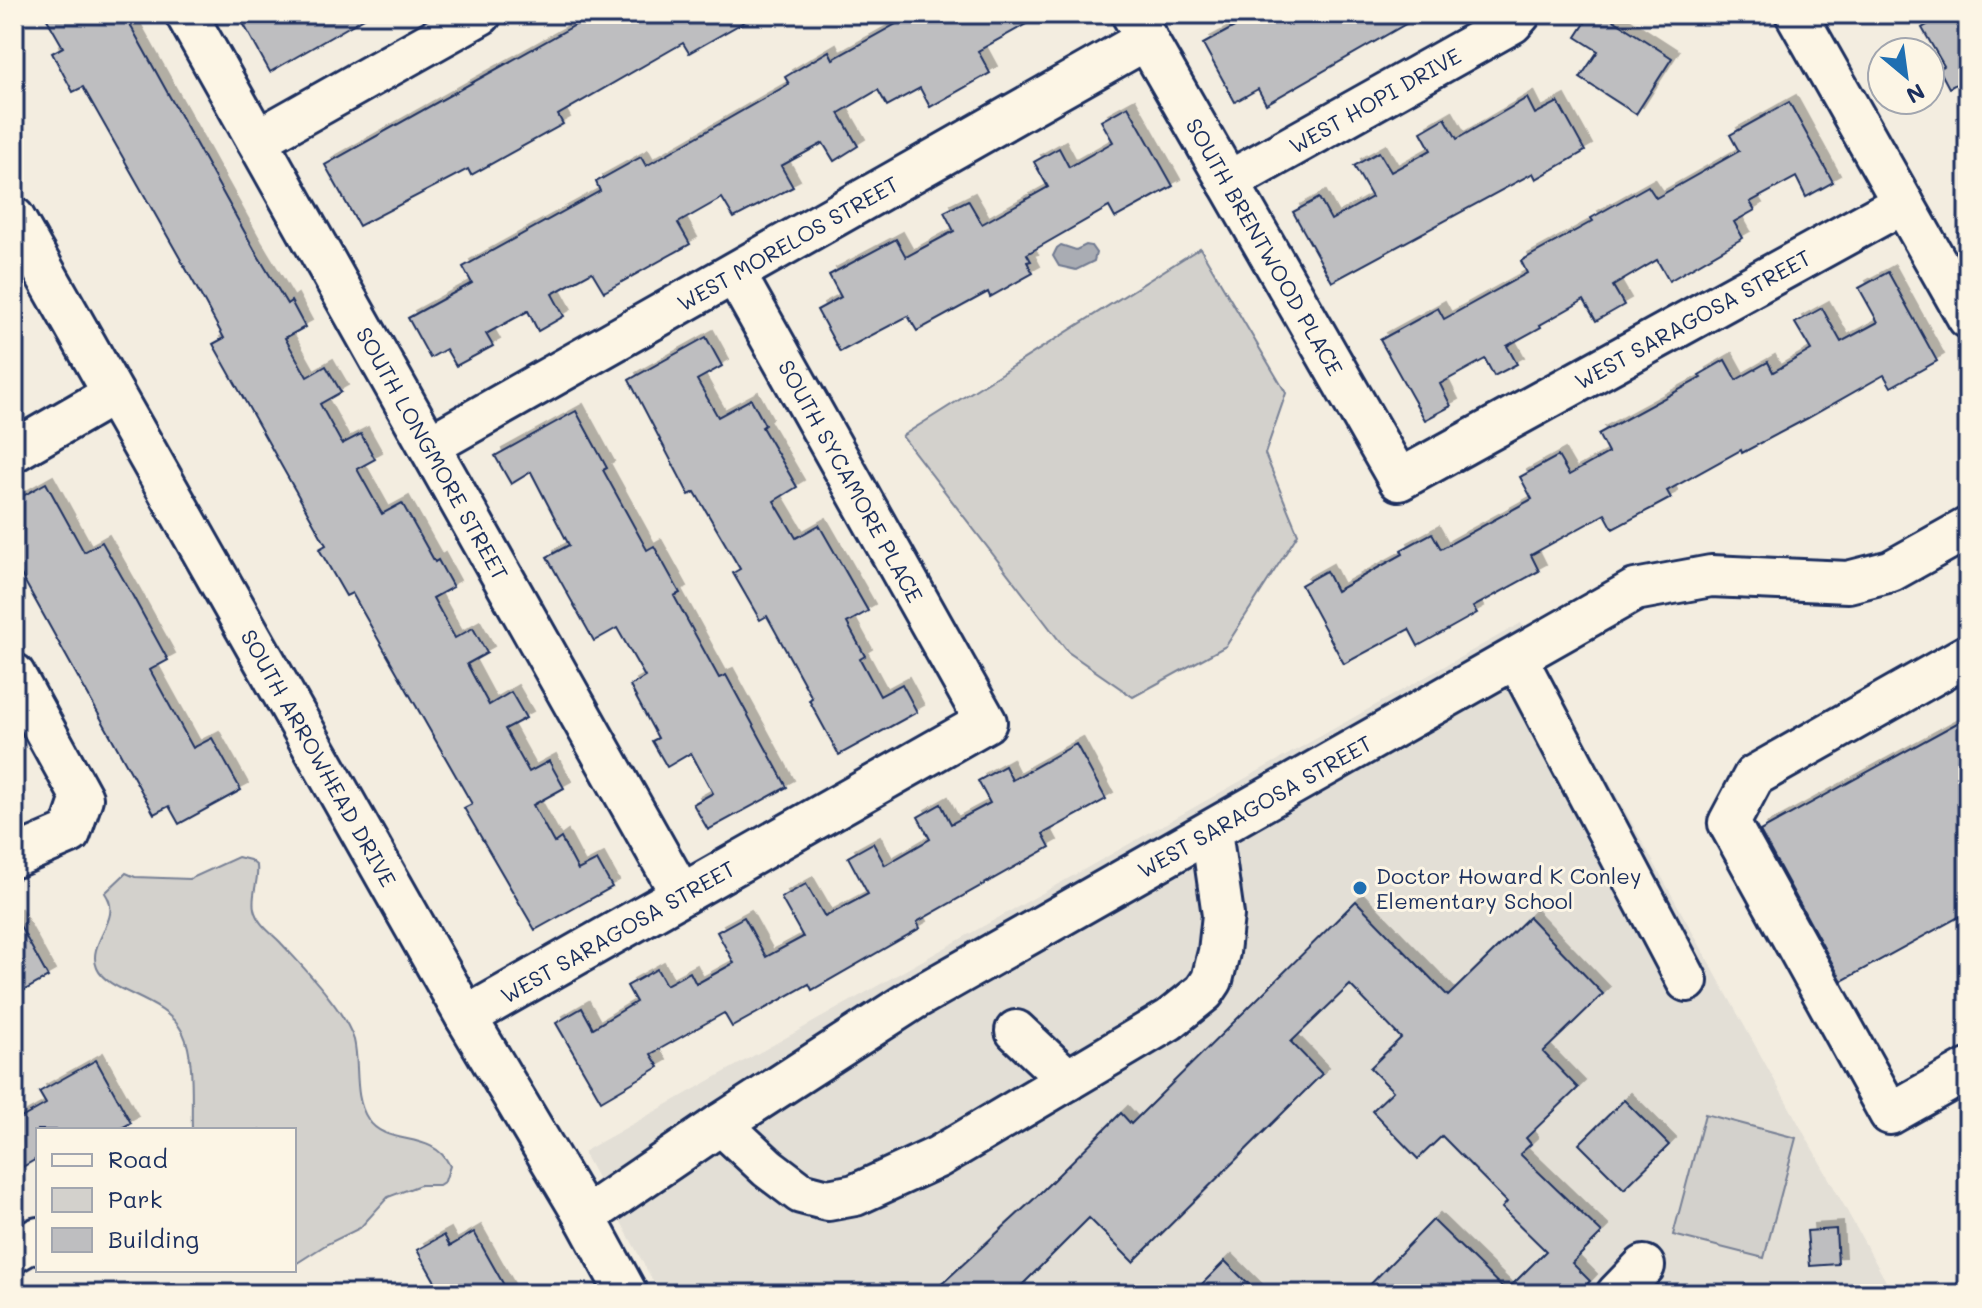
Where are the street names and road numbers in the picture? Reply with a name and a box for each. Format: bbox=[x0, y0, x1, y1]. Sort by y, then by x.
street label: WEST HOPI DRIVE bbox=[1284, 40, 1466, 160]
street label: SOUTH BRENTWOOD PLACE bbox=[1180, 113, 1350, 380]
street label: WEST MORELOS STREET bbox=[672, 169, 903, 317]
street label: WEST SARAGOSA STREET bbox=[1569, 242, 1816, 395]
street label: SOUTH LONGMORE STREET bbox=[350, 321, 516, 585]
street label: SOUTH SYCAMORE PLACE bbox=[772, 355, 930, 607]
street label: SOUTH ARROWHEAD DRIVE bbox=[235, 624, 404, 891]
street label: WEST SARAGOSA STREET bbox=[1132, 728, 1377, 884]
street label: WEST SARAGOSA STREET bbox=[495, 853, 740, 1009]

